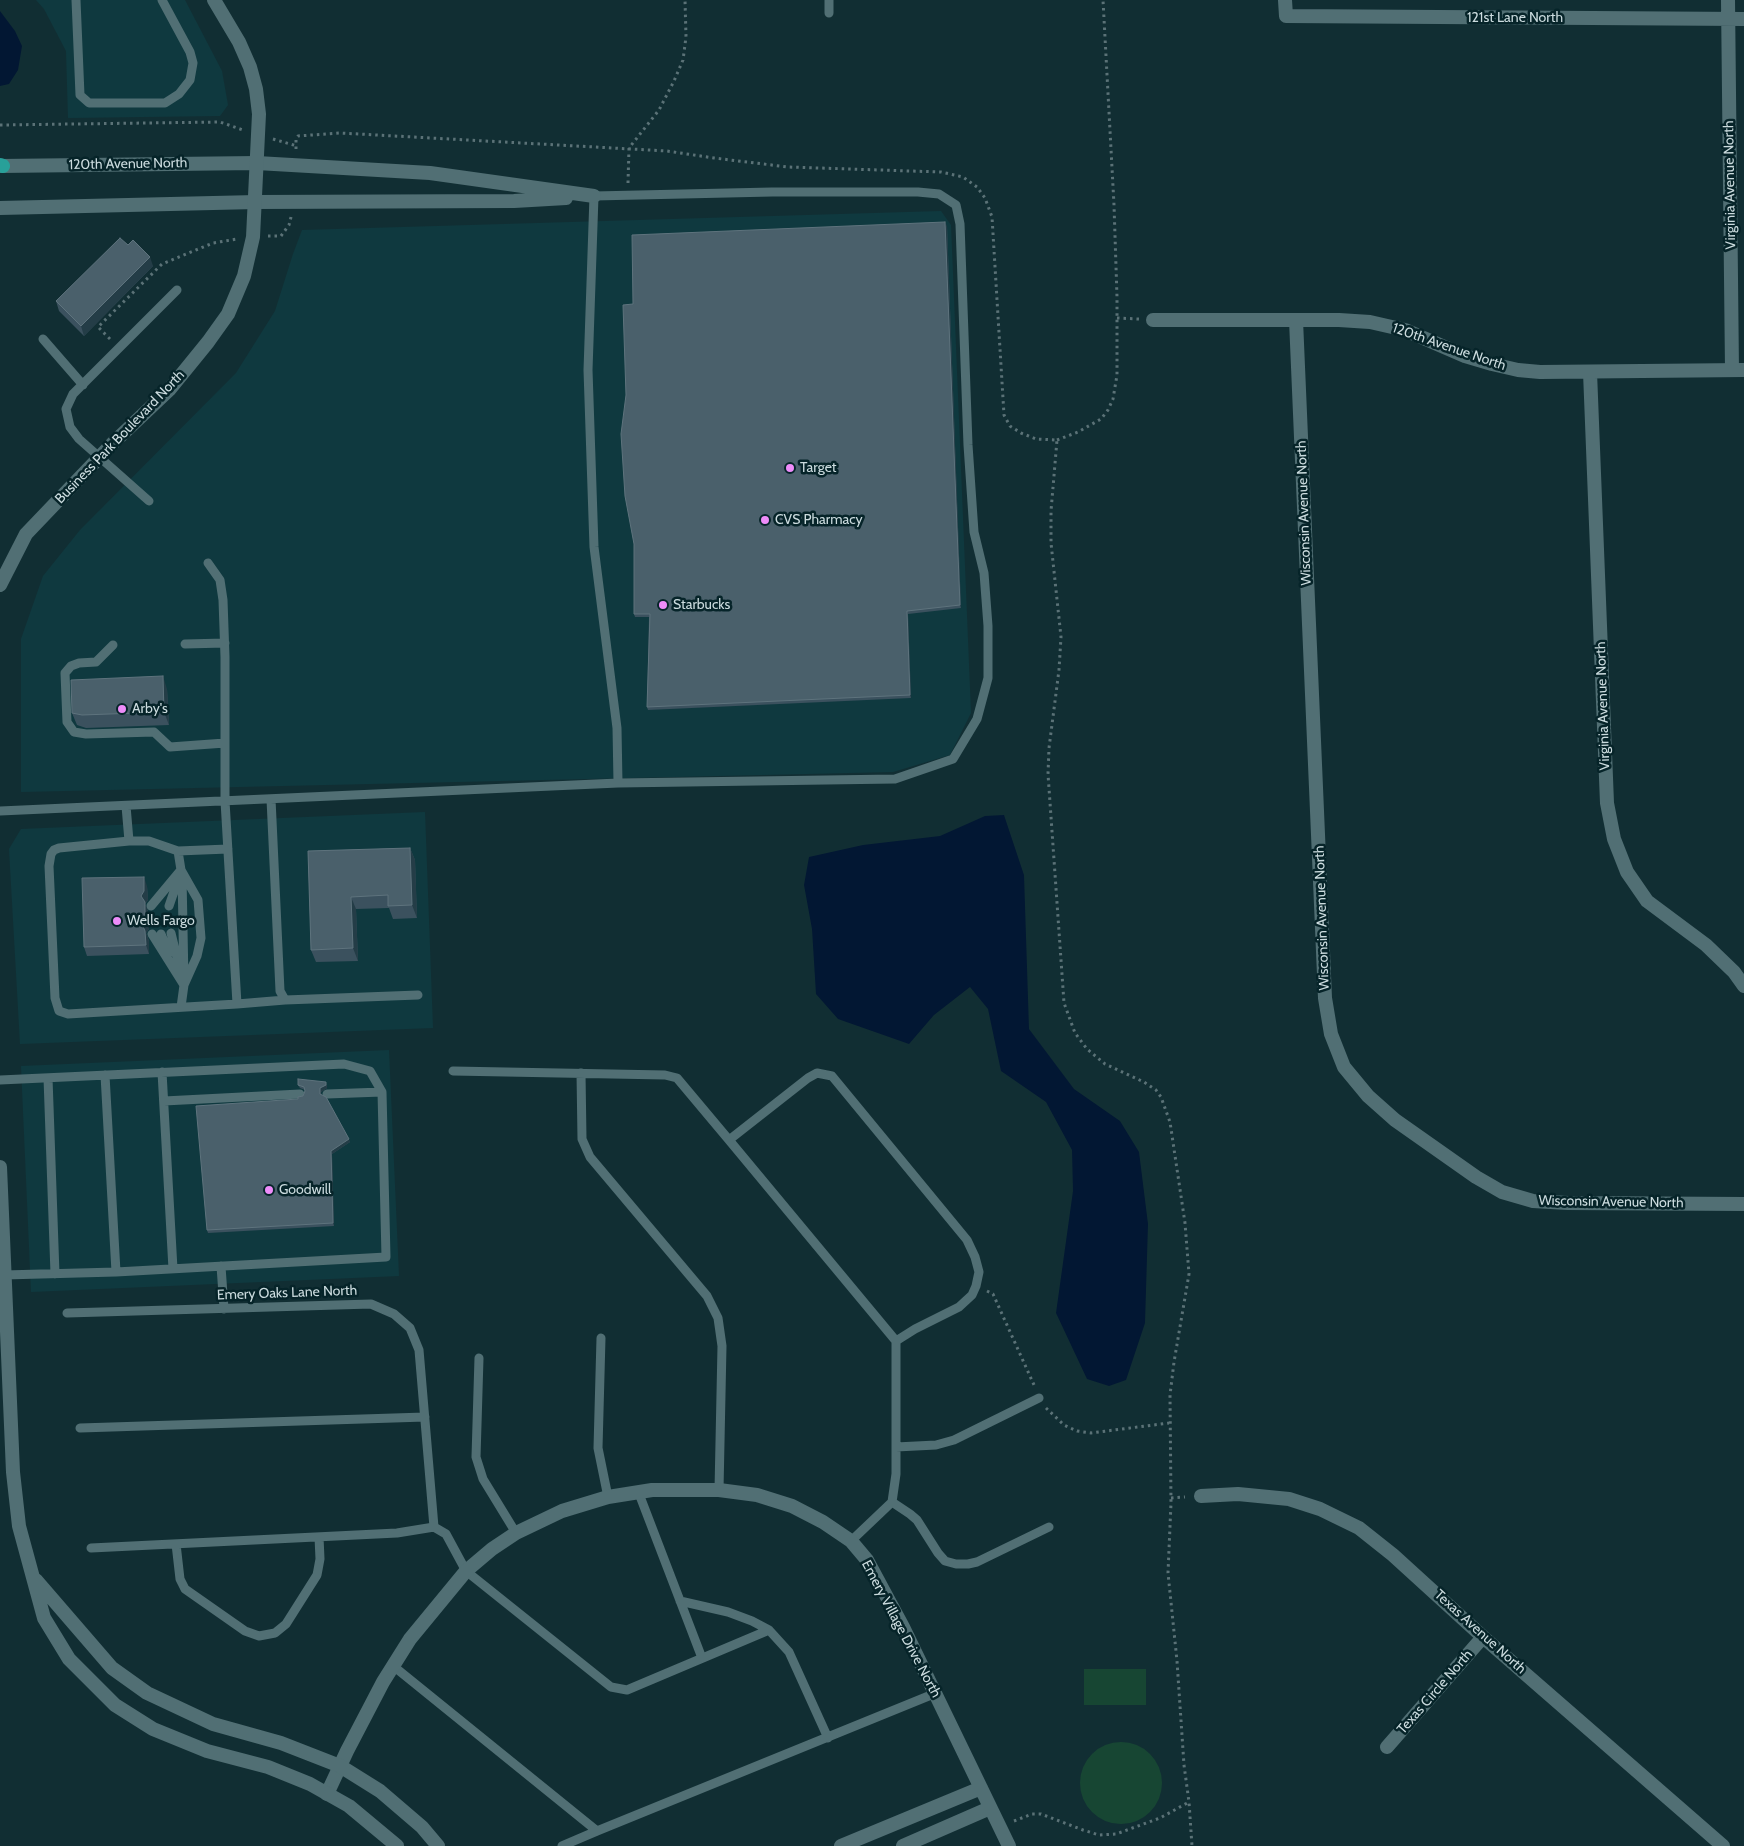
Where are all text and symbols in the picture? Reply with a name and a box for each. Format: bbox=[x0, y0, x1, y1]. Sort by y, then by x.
street label: 121st Lane North bbox=[1467, 10, 1563, 26]
street label: Virginia Avenue North bbox=[1720, 120, 1740, 250]
street label: 120th Avenue North bbox=[68, 155, 188, 173]
street label: 120th Avenue North bbox=[1390, 320, 1508, 374]
street label: Business Park Boulevard North bbox=[52, 367, 188, 507]
street label: Wisconsin Avenue North bbox=[1293, 440, 1315, 586]
place label: Target bbox=[800, 460, 837, 476]
marker: Target bbox=[784, 462, 796, 474]
place label: CVS Pharmacy bbox=[775, 512, 863, 528]
marker: CVS Pharmacy bbox=[759, 514, 771, 526]
place label: Starbucks bbox=[673, 597, 730, 613]
marker: Starbucks bbox=[657, 599, 669, 611]
street label: Virginia Avenue North bbox=[1592, 641, 1614, 771]
place label: Arby's bbox=[132, 701, 168, 717]
marker: Arby's bbox=[116, 703, 128, 715]
street label: Wisconsin Avenue North bbox=[1311, 845, 1333, 991]
place label: Wells Fargo bbox=[127, 913, 195, 929]
marker: Wells Fargo bbox=[111, 915, 123, 927]
place label: Goodwill bbox=[279, 1182, 331, 1198]
marker: Goodwill bbox=[263, 1184, 275, 1196]
street label: Wisconsin Avenue North bbox=[1538, 1192, 1684, 1212]
street label: Emery Oaks Lane North bbox=[217, 1282, 357, 1304]
street label: Emery Village Drive North bbox=[858, 1557, 944, 1701]
street label: Texas Avenue North bbox=[1431, 1587, 1529, 1677]
street label: Texas Circle North bbox=[1394, 1647, 1476, 1737]

